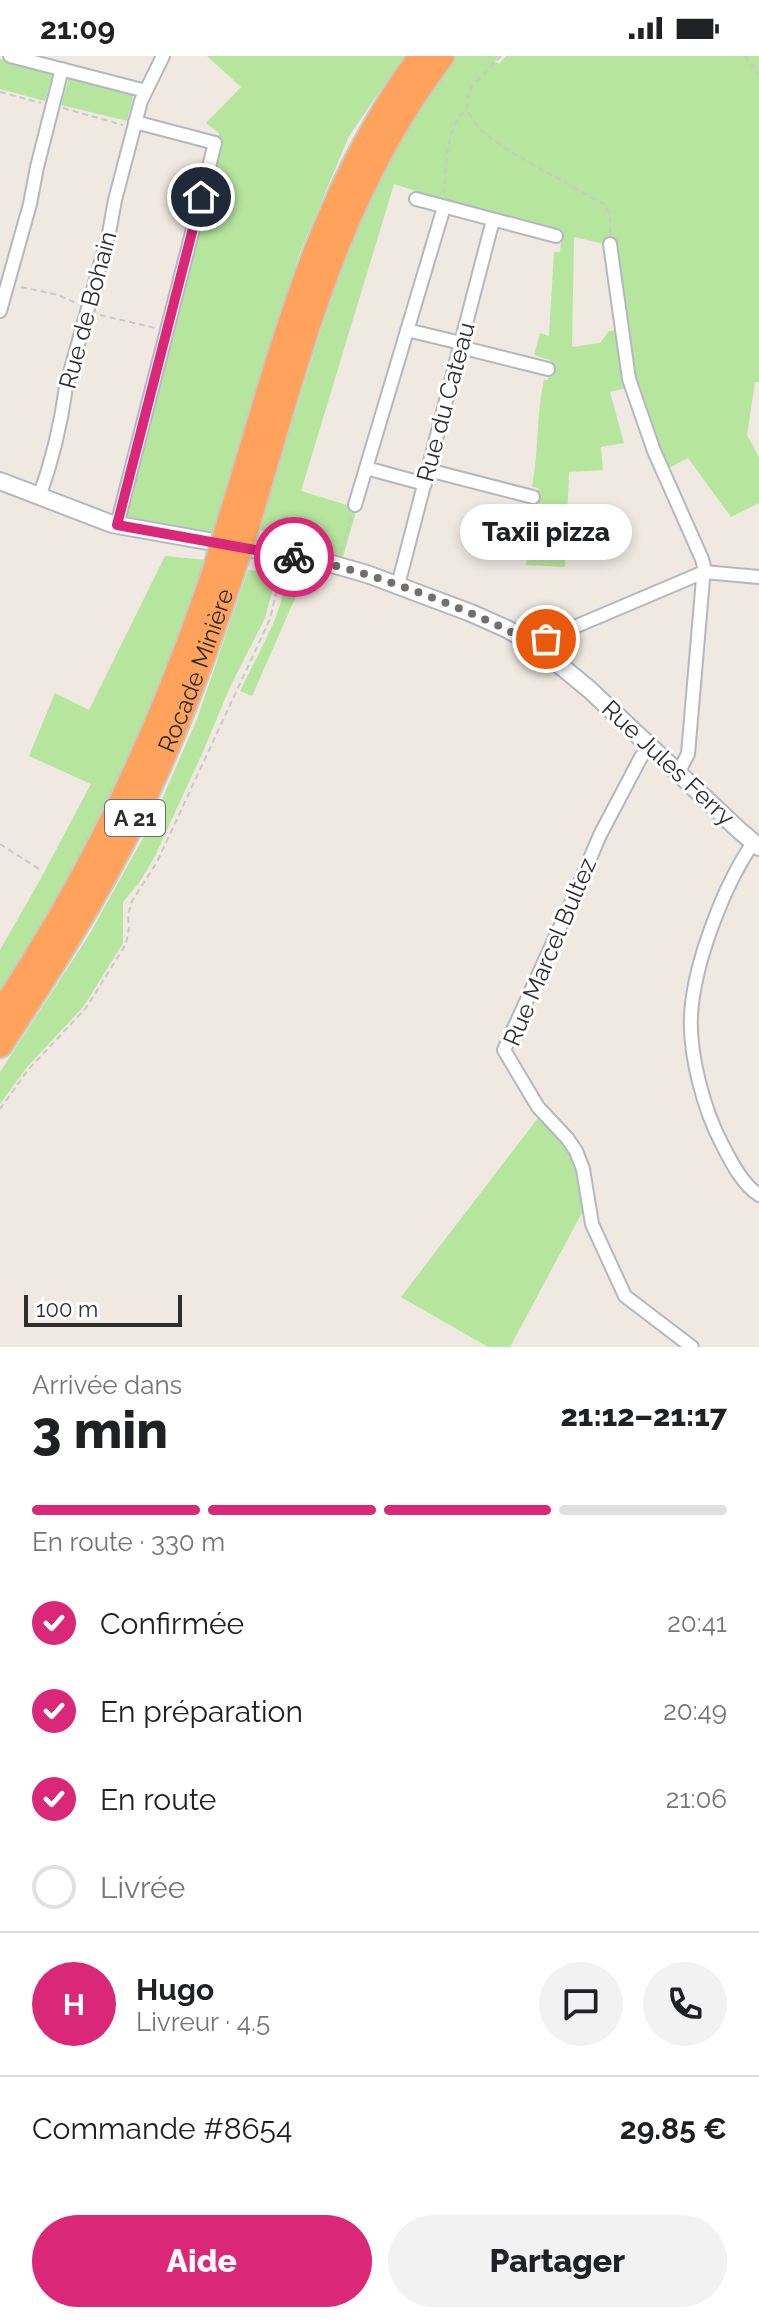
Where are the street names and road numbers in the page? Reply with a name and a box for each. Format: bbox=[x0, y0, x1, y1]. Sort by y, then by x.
street label: Rue de Bohain bbox=[53, 228, 122, 392]
street label: Rue du Cateau bbox=[410, 319, 481, 485]
street label: Rocade Minière bbox=[152, 585, 239, 757]
street label: Rue Jules Ferry bbox=[596, 694, 741, 831]
road number: A 21 bbox=[105, 800, 165, 836]
street label: Rue Marcel Bultez bbox=[497, 853, 602, 1050]

